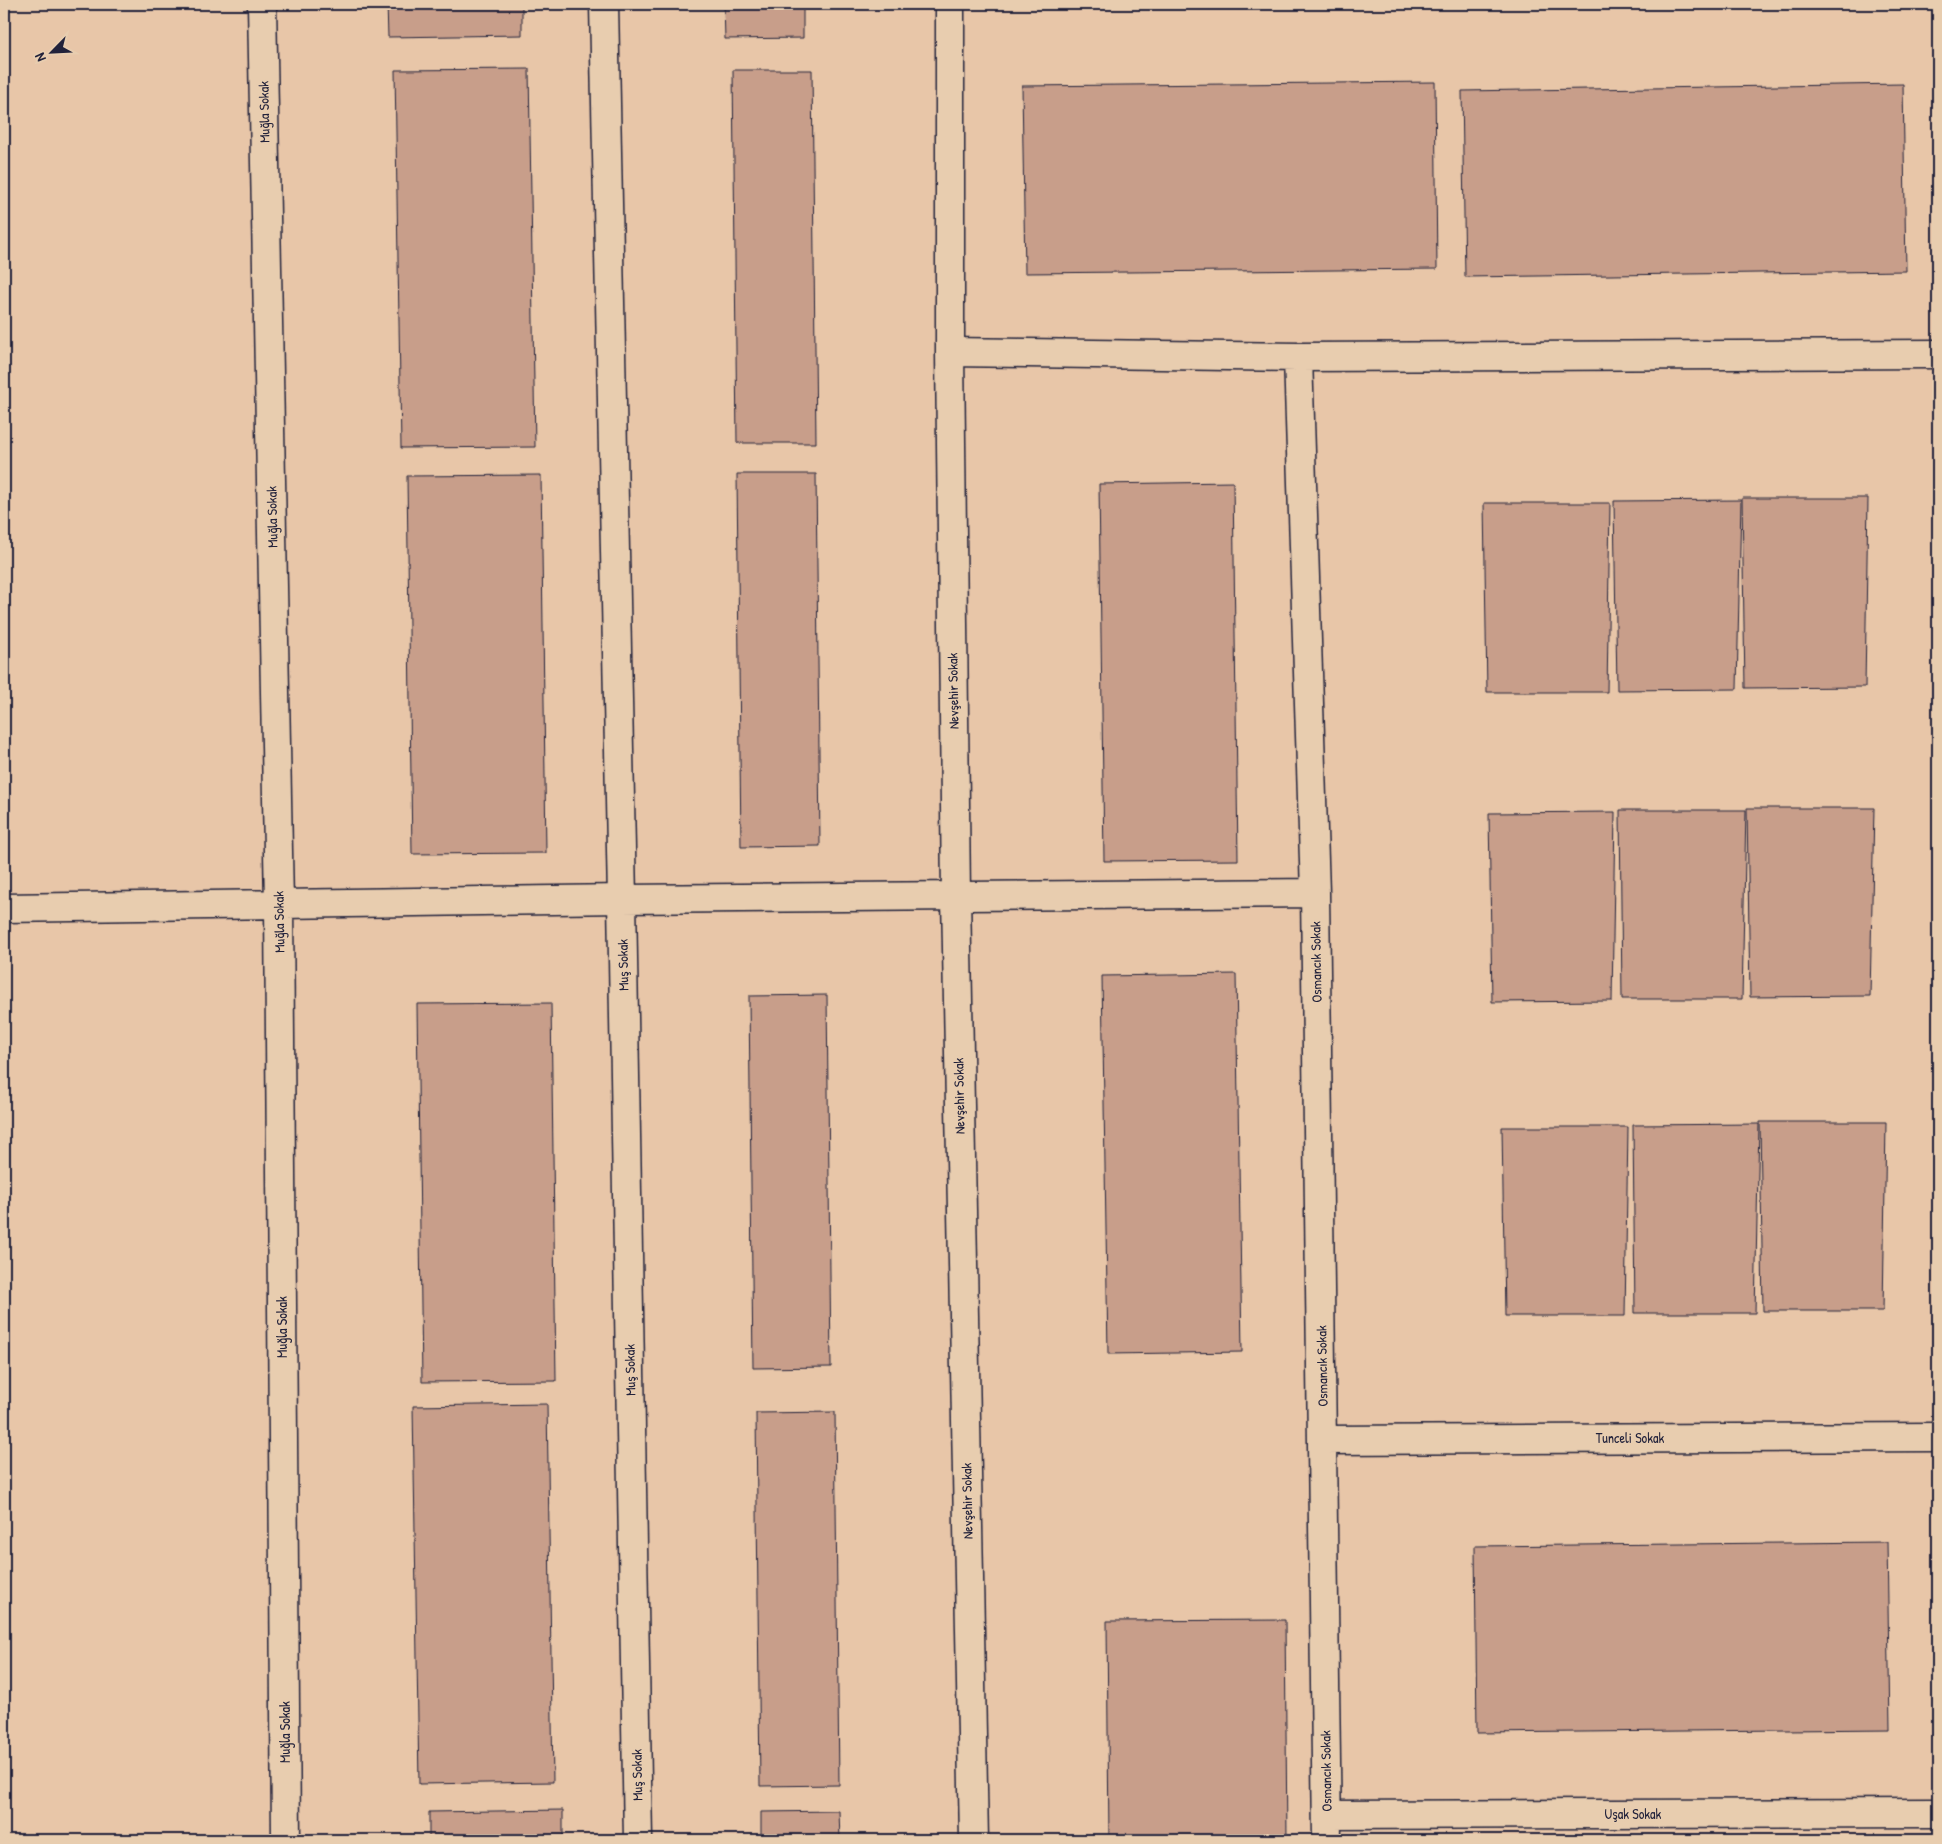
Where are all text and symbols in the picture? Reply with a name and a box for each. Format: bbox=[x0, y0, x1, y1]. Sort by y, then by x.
north arrow bbox=[28, 28, 78, 78]
text: N bbox=[29, 50, 50, 65]
street label: Muğla Sokak bbox=[253, 81, 275, 143]
street label: Muğla Sokak bbox=[261, 486, 283, 548]
street label: Nevşehir Sokak bbox=[942, 652, 963, 729]
street label: Muğla Sokak bbox=[268, 891, 290, 953]
street label: Osmancık Sokak bbox=[1305, 921, 1326, 1003]
street label: Muş Sokak bbox=[613, 939, 632, 991]
street label: Nevşehir Sokak bbox=[948, 1057, 969, 1134]
street label: Muğla Sokak bbox=[272, 1296, 292, 1358]
street label: Osmancık Sokak bbox=[1311, 1325, 1332, 1407]
street label: Muş Sokak bbox=[620, 1344, 639, 1396]
street label: Tunceli Sokak bbox=[1596, 1428, 1665, 1447]
street label: Nevşehir Sokak bbox=[956, 1462, 977, 1539]
street label: Muğla Sokak bbox=[275, 1701, 295, 1763]
street label: Osmancık Sokak bbox=[1315, 1730, 1336, 1812]
street label: Muş Sokak bbox=[627, 1749, 646, 1801]
street label: Uşak Sokak bbox=[1605, 1804, 1662, 1823]

